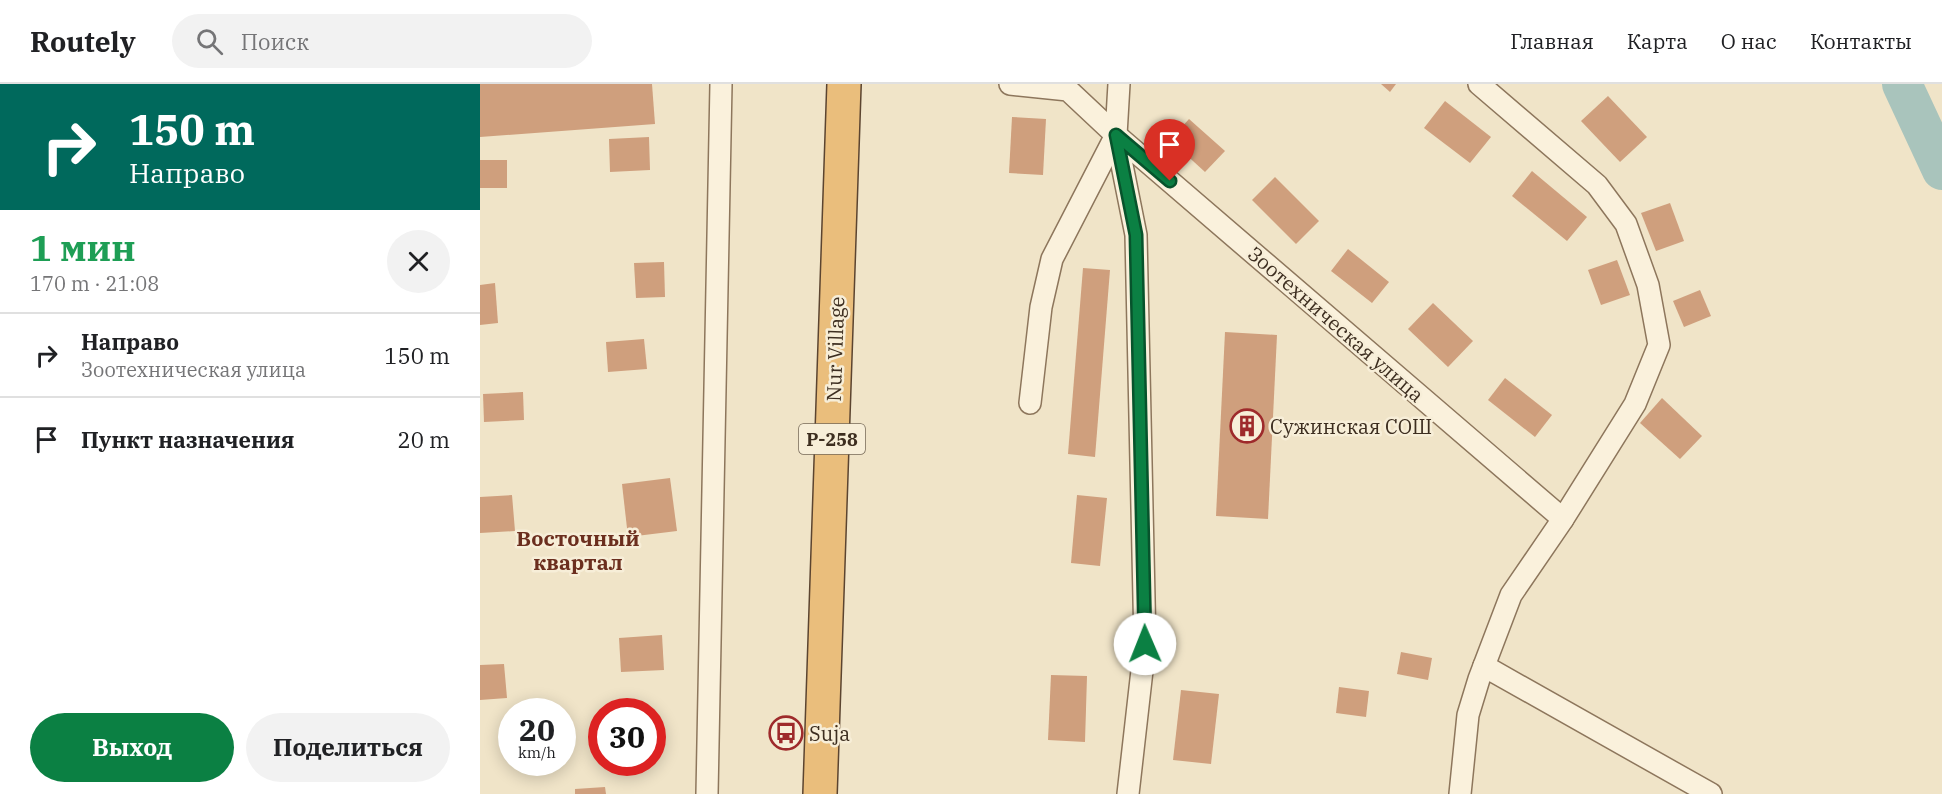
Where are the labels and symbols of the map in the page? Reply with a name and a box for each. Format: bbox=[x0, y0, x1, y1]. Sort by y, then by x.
pin bbox=[1144, 119, 1195, 181]
street label: Зоотехническая улица bbox=[1242, 240, 1430, 408]
street label: Nur Village bbox=[820, 296, 850, 402]
building icon: Сужинская СОШ bbox=[1229, 408, 1265, 444]
place label: Сужинская СОШ bbox=[1270, 413, 1432, 440]
road number: Р-258 bbox=[799, 424, 865, 454]
district label: Восточный квартал bbox=[516, 524, 640, 576]
position arrow bbox=[1113, 612, 1177, 676]
speed limit sign: 30 bbox=[588, 698, 666, 776]
bus stop icon: Suja bbox=[768, 715, 804, 751]
place label: Suja bbox=[809, 720, 850, 747]

